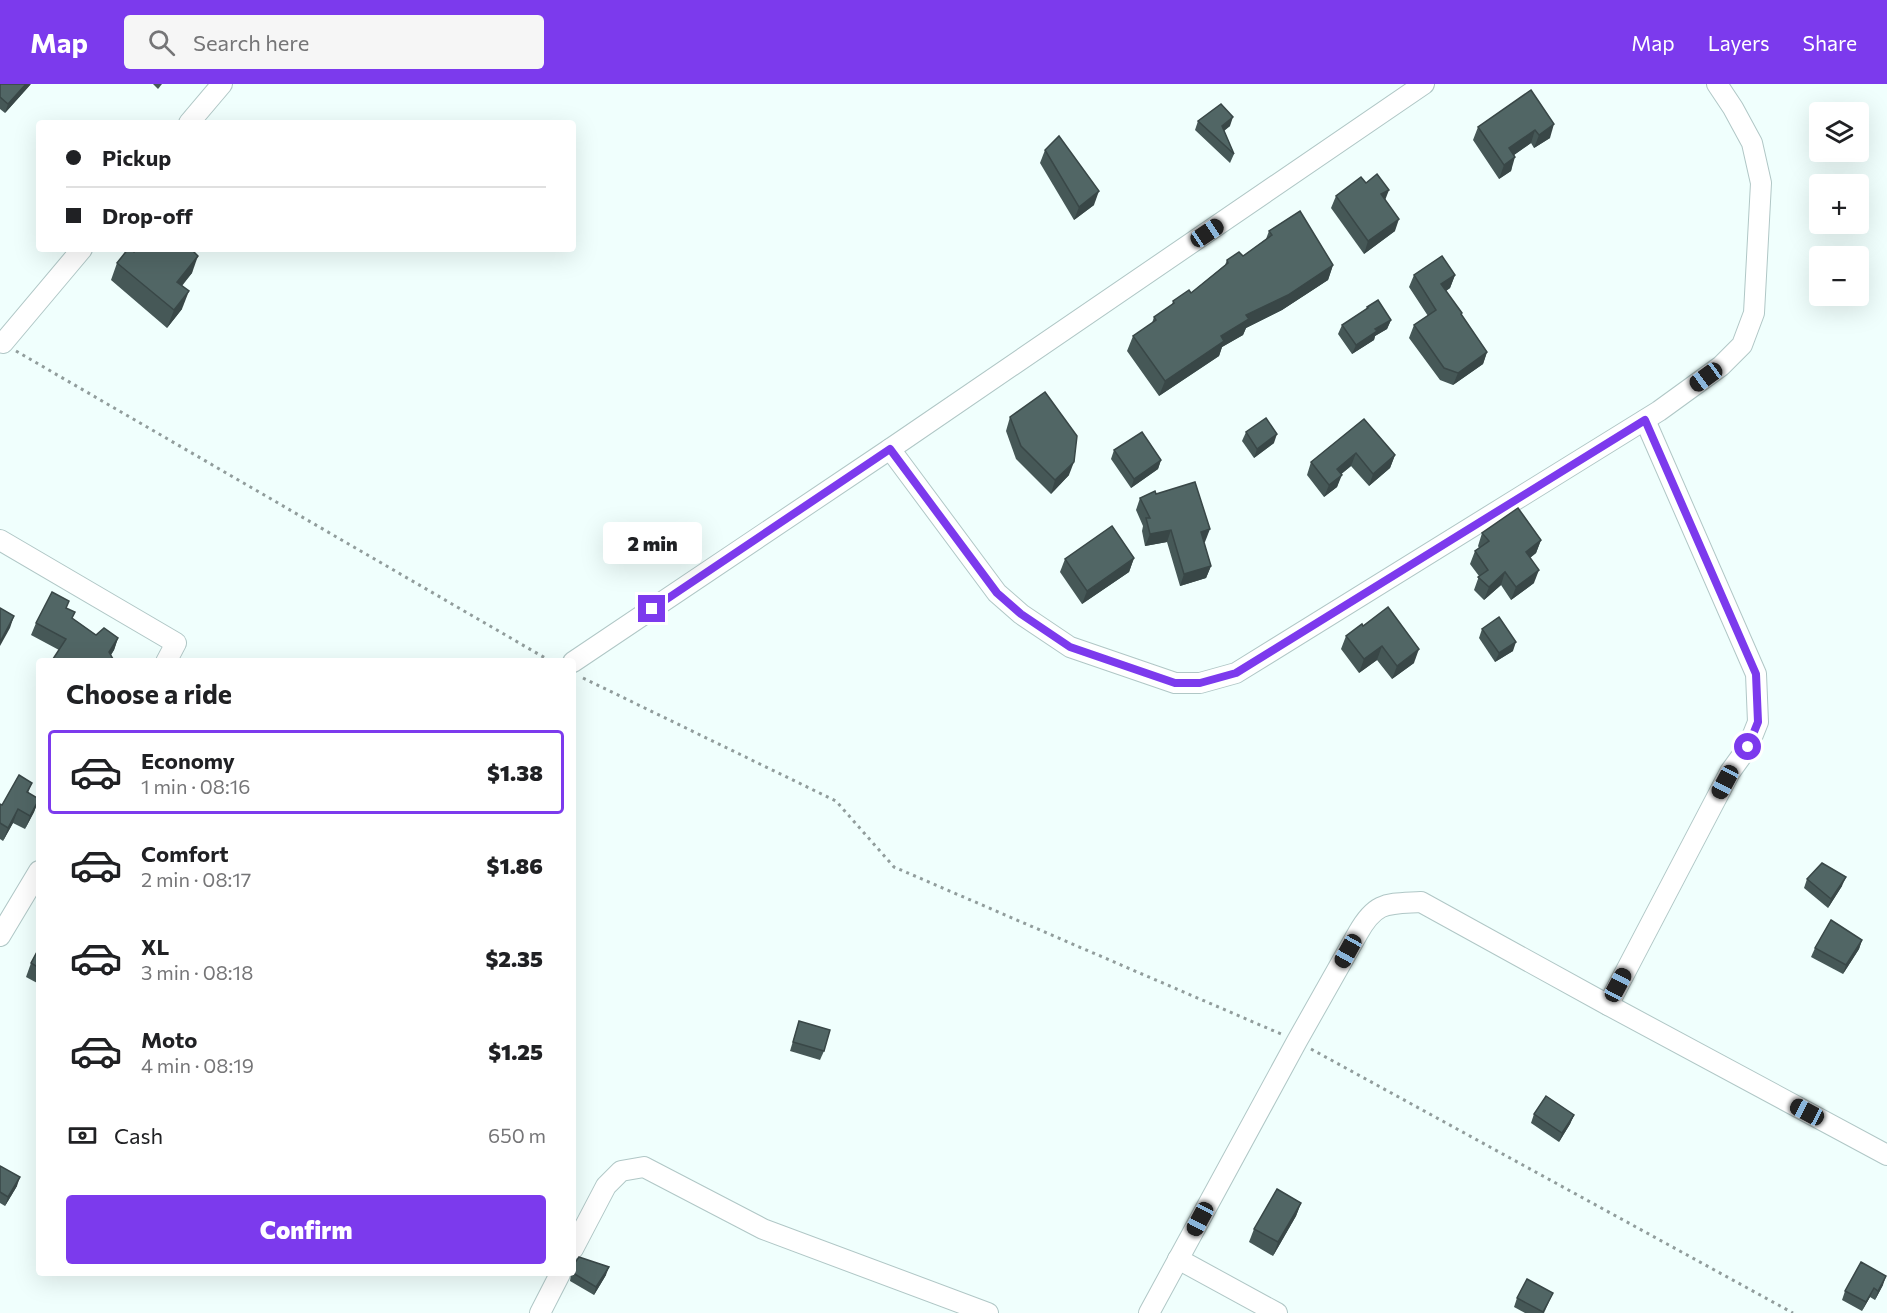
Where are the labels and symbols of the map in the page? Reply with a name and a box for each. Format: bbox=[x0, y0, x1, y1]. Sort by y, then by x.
car bbox=[1187, 215, 1227, 251]
car bbox=[1686, 359, 1726, 395]
callout: 2 min bbox=[602, 522, 702, 564]
route end bbox=[638, 595, 665, 622]
route start bbox=[1734, 733, 1761, 760]
car bbox=[1709, 762, 1741, 802]
car bbox=[1331, 931, 1365, 971]
car bbox=[1602, 965, 1634, 1005]
car bbox=[1787, 1096, 1827, 1128]
car bbox=[1184, 1199, 1216, 1239]

